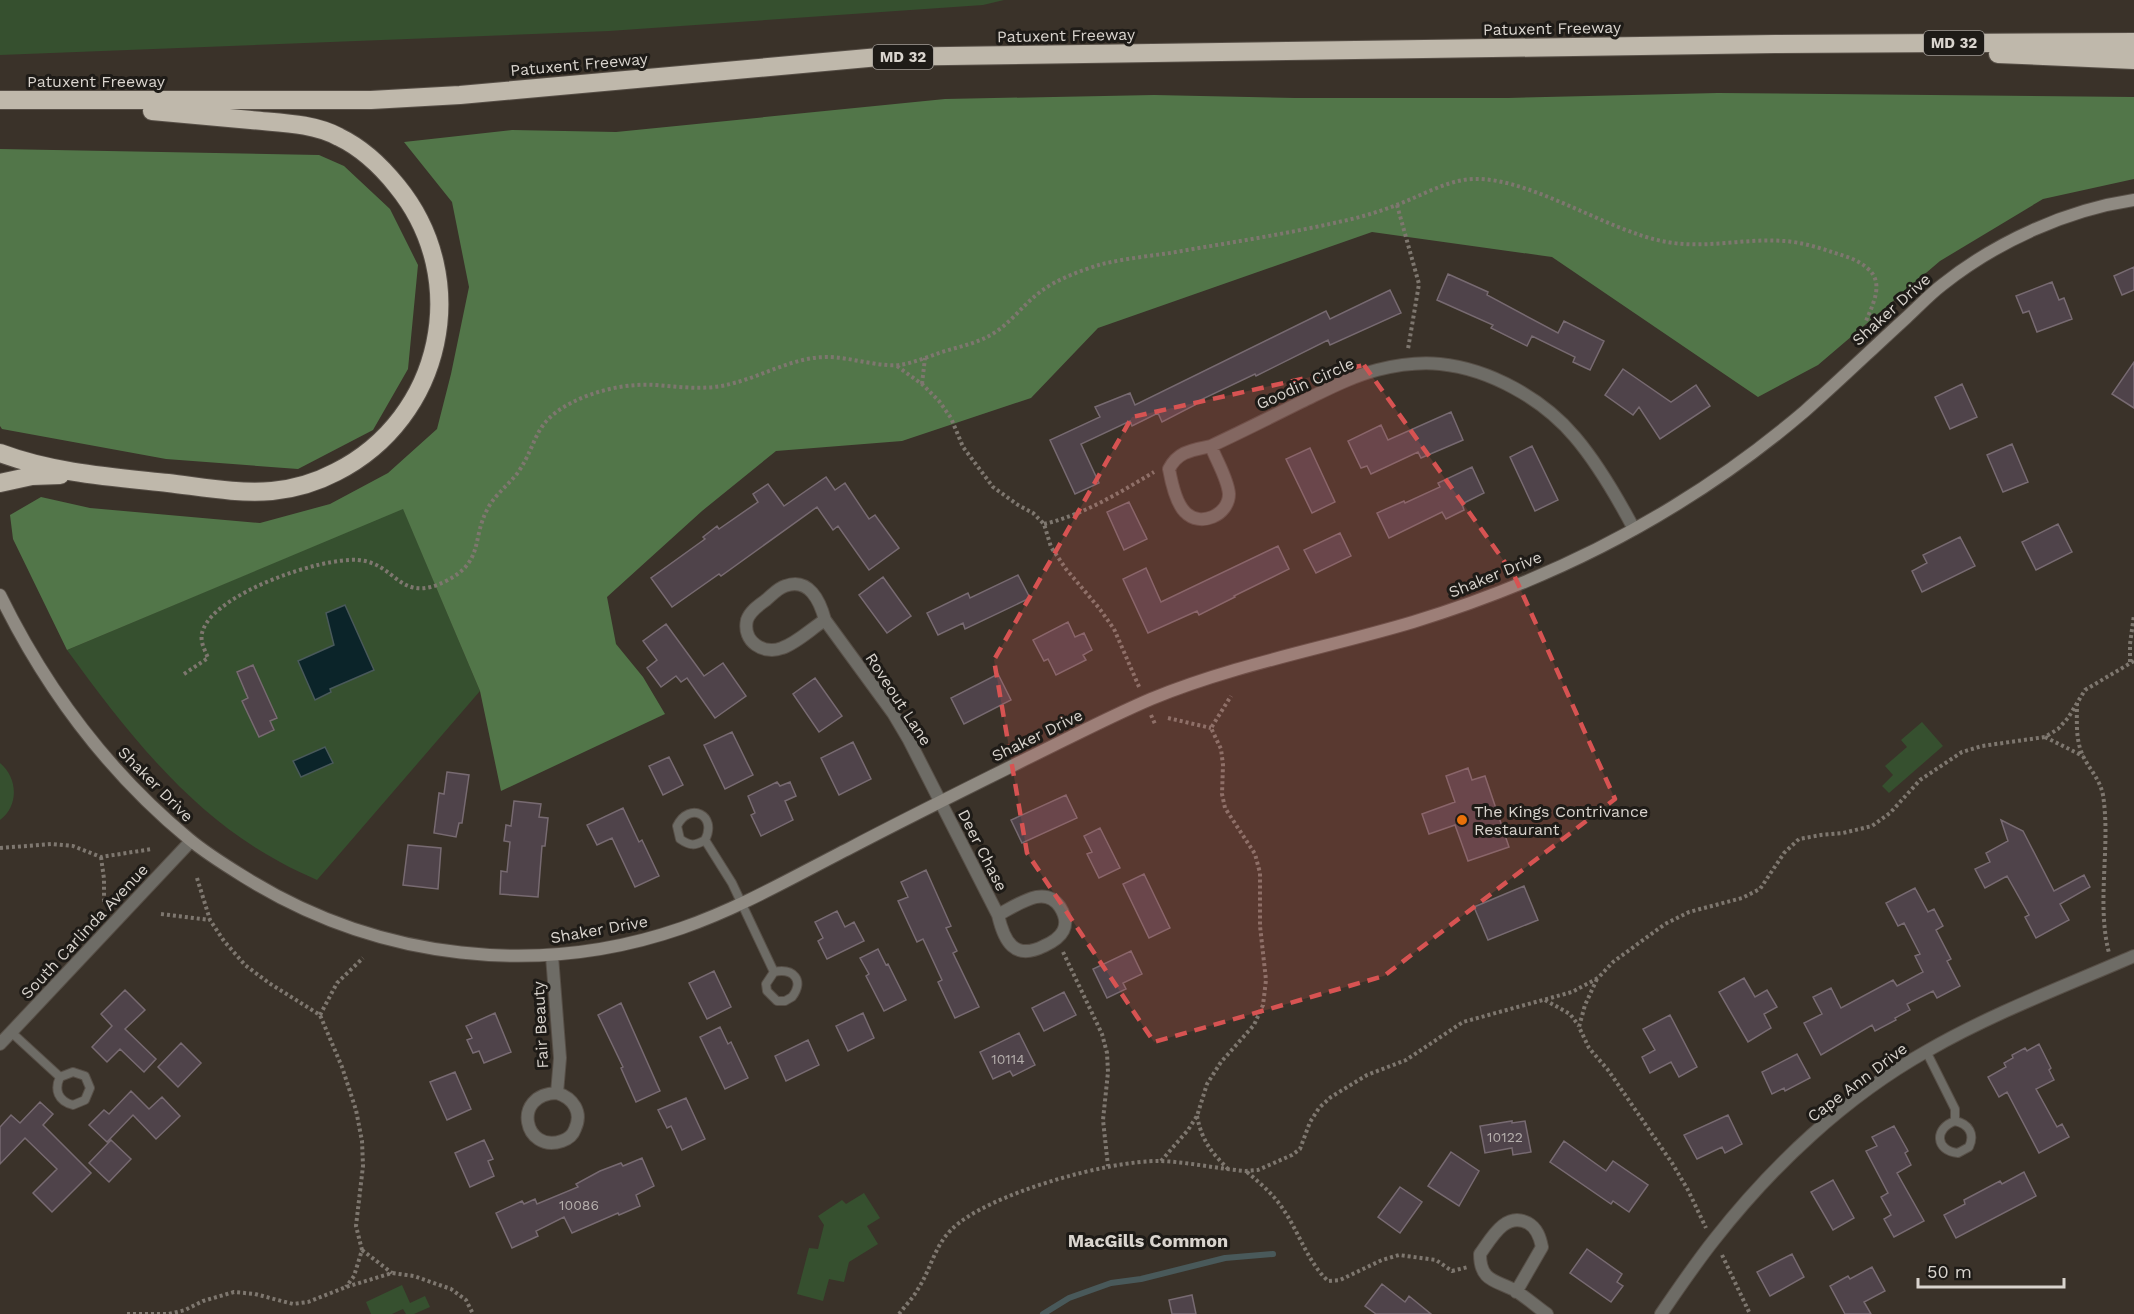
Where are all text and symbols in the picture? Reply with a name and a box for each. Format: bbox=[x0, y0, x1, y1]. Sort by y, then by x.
street label: Patuxent Freeway bbox=[1483, 18, 1622, 39]
street label: Patuxent Freeway bbox=[997, 25, 1136, 46]
road number: MD 32 bbox=[1924, 31, 1984, 55]
road number: MD 32 bbox=[873, 45, 933, 69]
street label: Patuxent Freeway bbox=[509, 49, 649, 80]
street label: Patuxent Freeway bbox=[27, 72, 166, 91]
street label: Shaker Drive bbox=[1848, 269, 1934, 349]
street label: Goodin Circle bbox=[1253, 353, 1357, 413]
street label: Shaker Drive bbox=[1446, 547, 1544, 602]
street label: Roveout Lane bbox=[861, 649, 936, 749]
street label: Shaker Drive bbox=[989, 705, 1086, 766]
street label: Shaker Drive bbox=[114, 743, 197, 826]
place label: The Kings Contrivance Restaurant bbox=[1474, 802, 1648, 839]
street label: Deer Chase bbox=[954, 806, 1011, 894]
marker: The Kings Contrivance Restaurant bbox=[1455, 813, 1469, 827]
street label: South Carlinda Avenue bbox=[17, 860, 152, 1003]
street label: Shaker Drive bbox=[549, 912, 649, 947]
street label: Fair Beauty bbox=[529, 980, 552, 1069]
street label: Cape Ann Drive bbox=[1804, 1039, 1911, 1126]
house number: 10114 bbox=[991, 1051, 1025, 1067]
house number: 10122 bbox=[1487, 1129, 1523, 1145]
house number: 10086 bbox=[559, 1197, 599, 1213]
district label: MacGills Common bbox=[1068, 1230, 1228, 1251]
scale bar bbox=[1918, 1251, 2064, 1289]
text: 50 m bbox=[1927, 1261, 1972, 1282]

